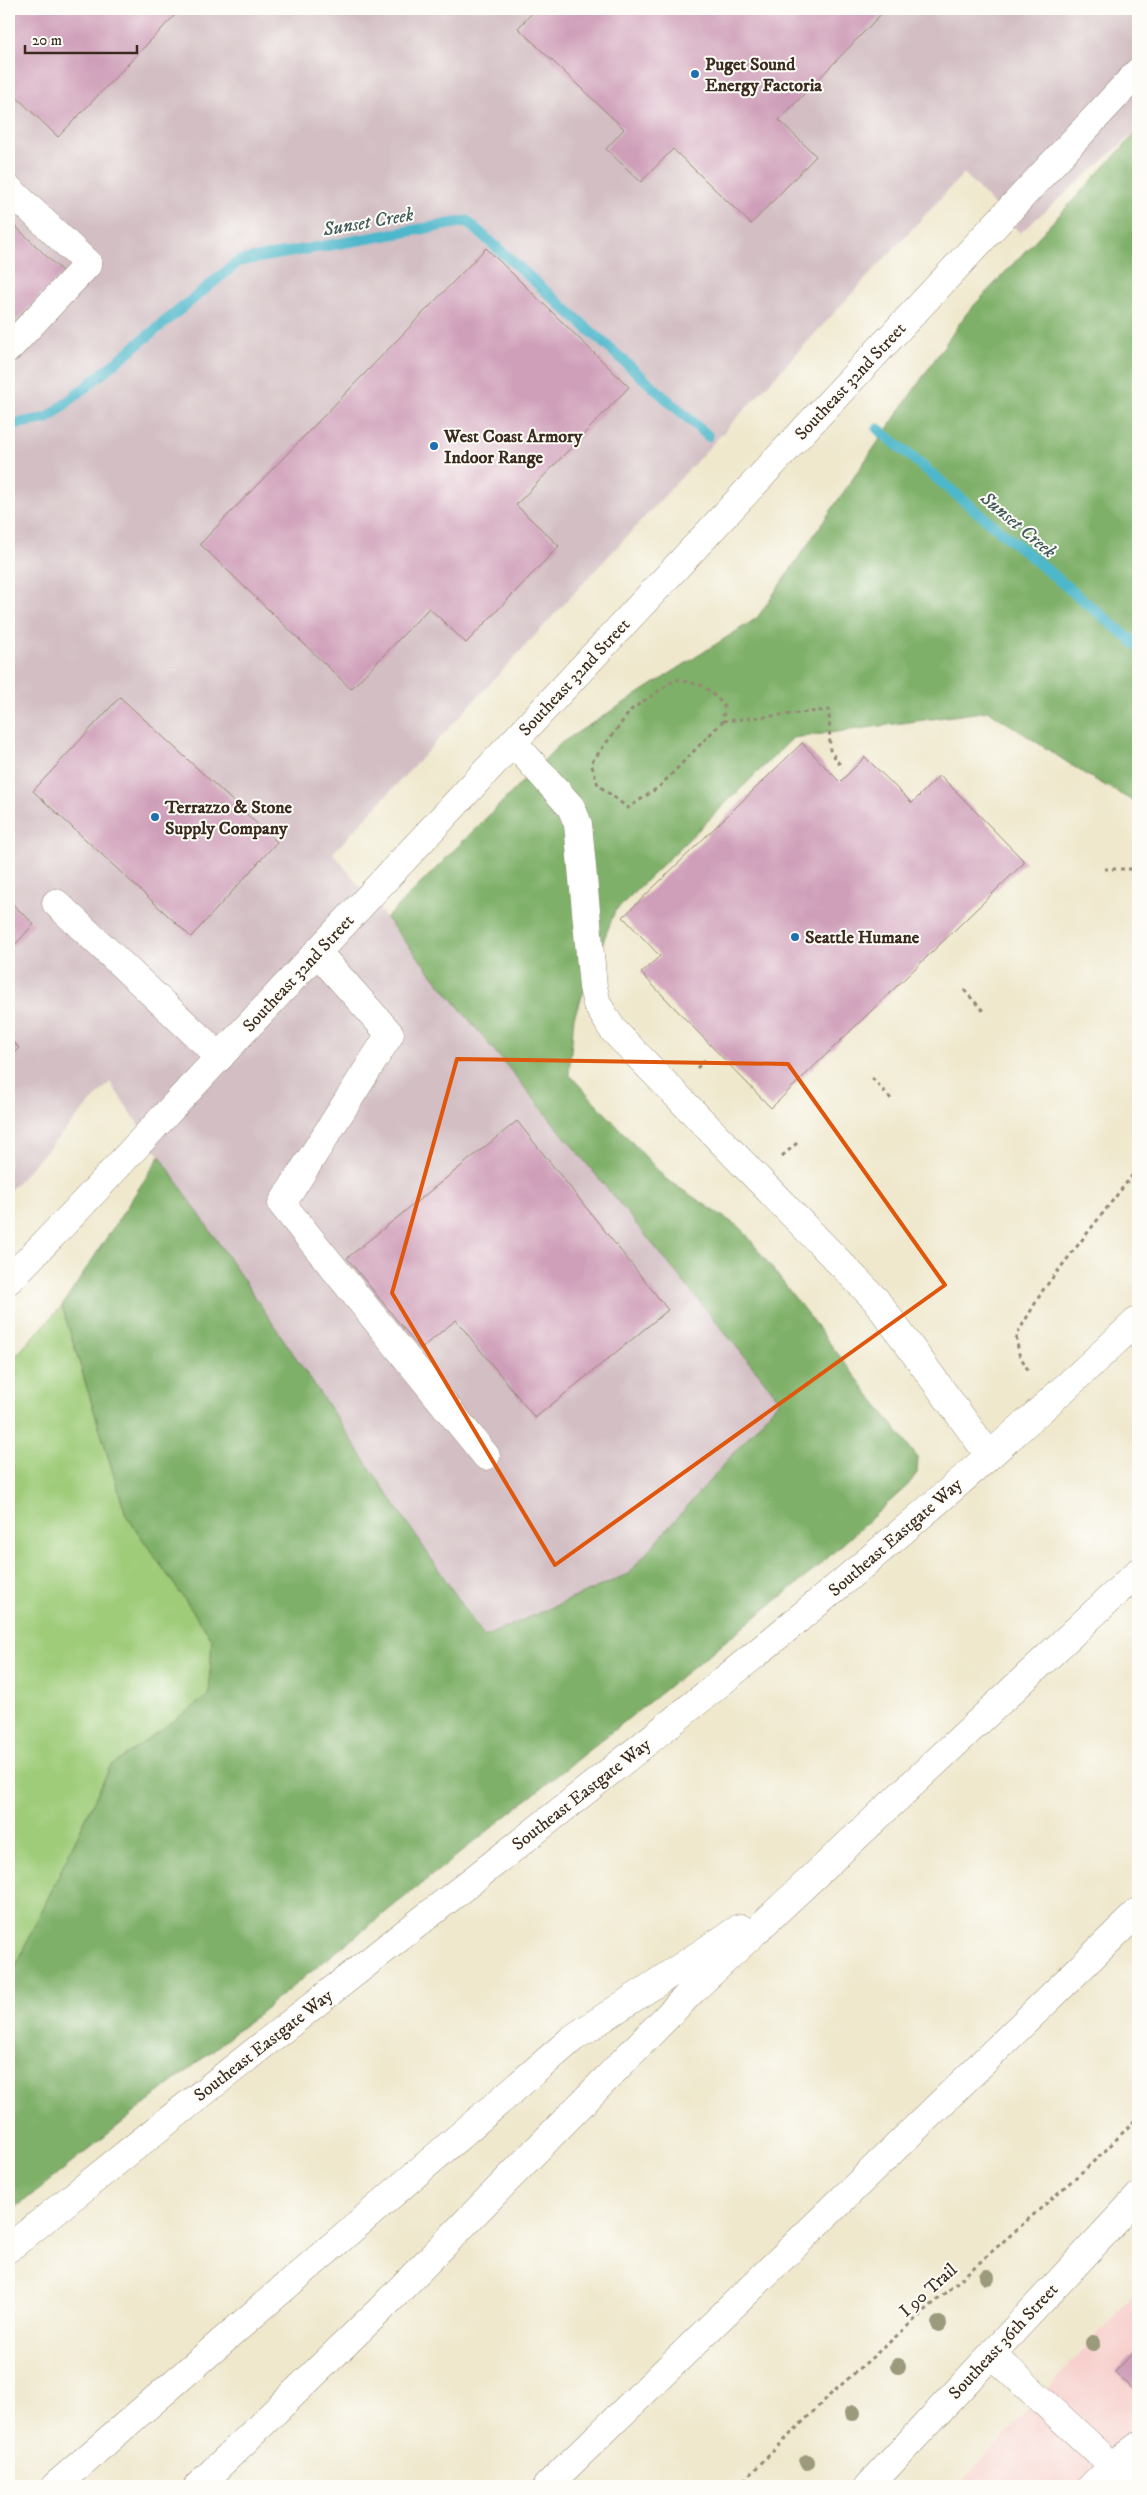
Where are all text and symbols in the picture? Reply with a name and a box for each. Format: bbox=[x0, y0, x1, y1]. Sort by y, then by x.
scale bar bbox=[25, 22, 138, 54]
text: 20 m bbox=[32, 31, 62, 50]
place label: Puget Sound Energy Factoria bbox=[705, 54, 822, 97]
marker: Puget Sound Energy Factoria bbox=[689, 68, 701, 80]
water label: Sunset Creek bbox=[320, 203, 415, 242]
street label: Southeast 32nd Street bbox=[790, 318, 911, 445]
place label: West Coast Armory Indoor Range bbox=[443, 426, 583, 469]
marker: West Coast Armory Indoor Range bbox=[428, 440, 440, 452]
water label: Sunset Creek bbox=[975, 486, 1061, 563]
street label: Southeast 32nd Street bbox=[514, 614, 635, 741]
place label: Terrazzo & Stone Supply Company bbox=[164, 797, 293, 840]
marker: Terrazzo & Stone Supply Company bbox=[149, 811, 161, 823]
street label: Southeast 32nd Street bbox=[238, 910, 359, 1037]
place label: Seattle Humane bbox=[805, 927, 920, 949]
marker: Seattle Humane bbox=[789, 931, 801, 943]
street label: Southeast Eastgate Way bbox=[824, 1473, 967, 1602]
street label: Southeast Eastgate Way bbox=[508, 1734, 656, 1856]
street label: Southeast Eastgate Way bbox=[190, 1985, 338, 2107]
street label: I 90 Trail bbox=[895, 2259, 962, 2322]
street label: Southeast 36th Street bbox=[944, 2279, 1063, 2404]

